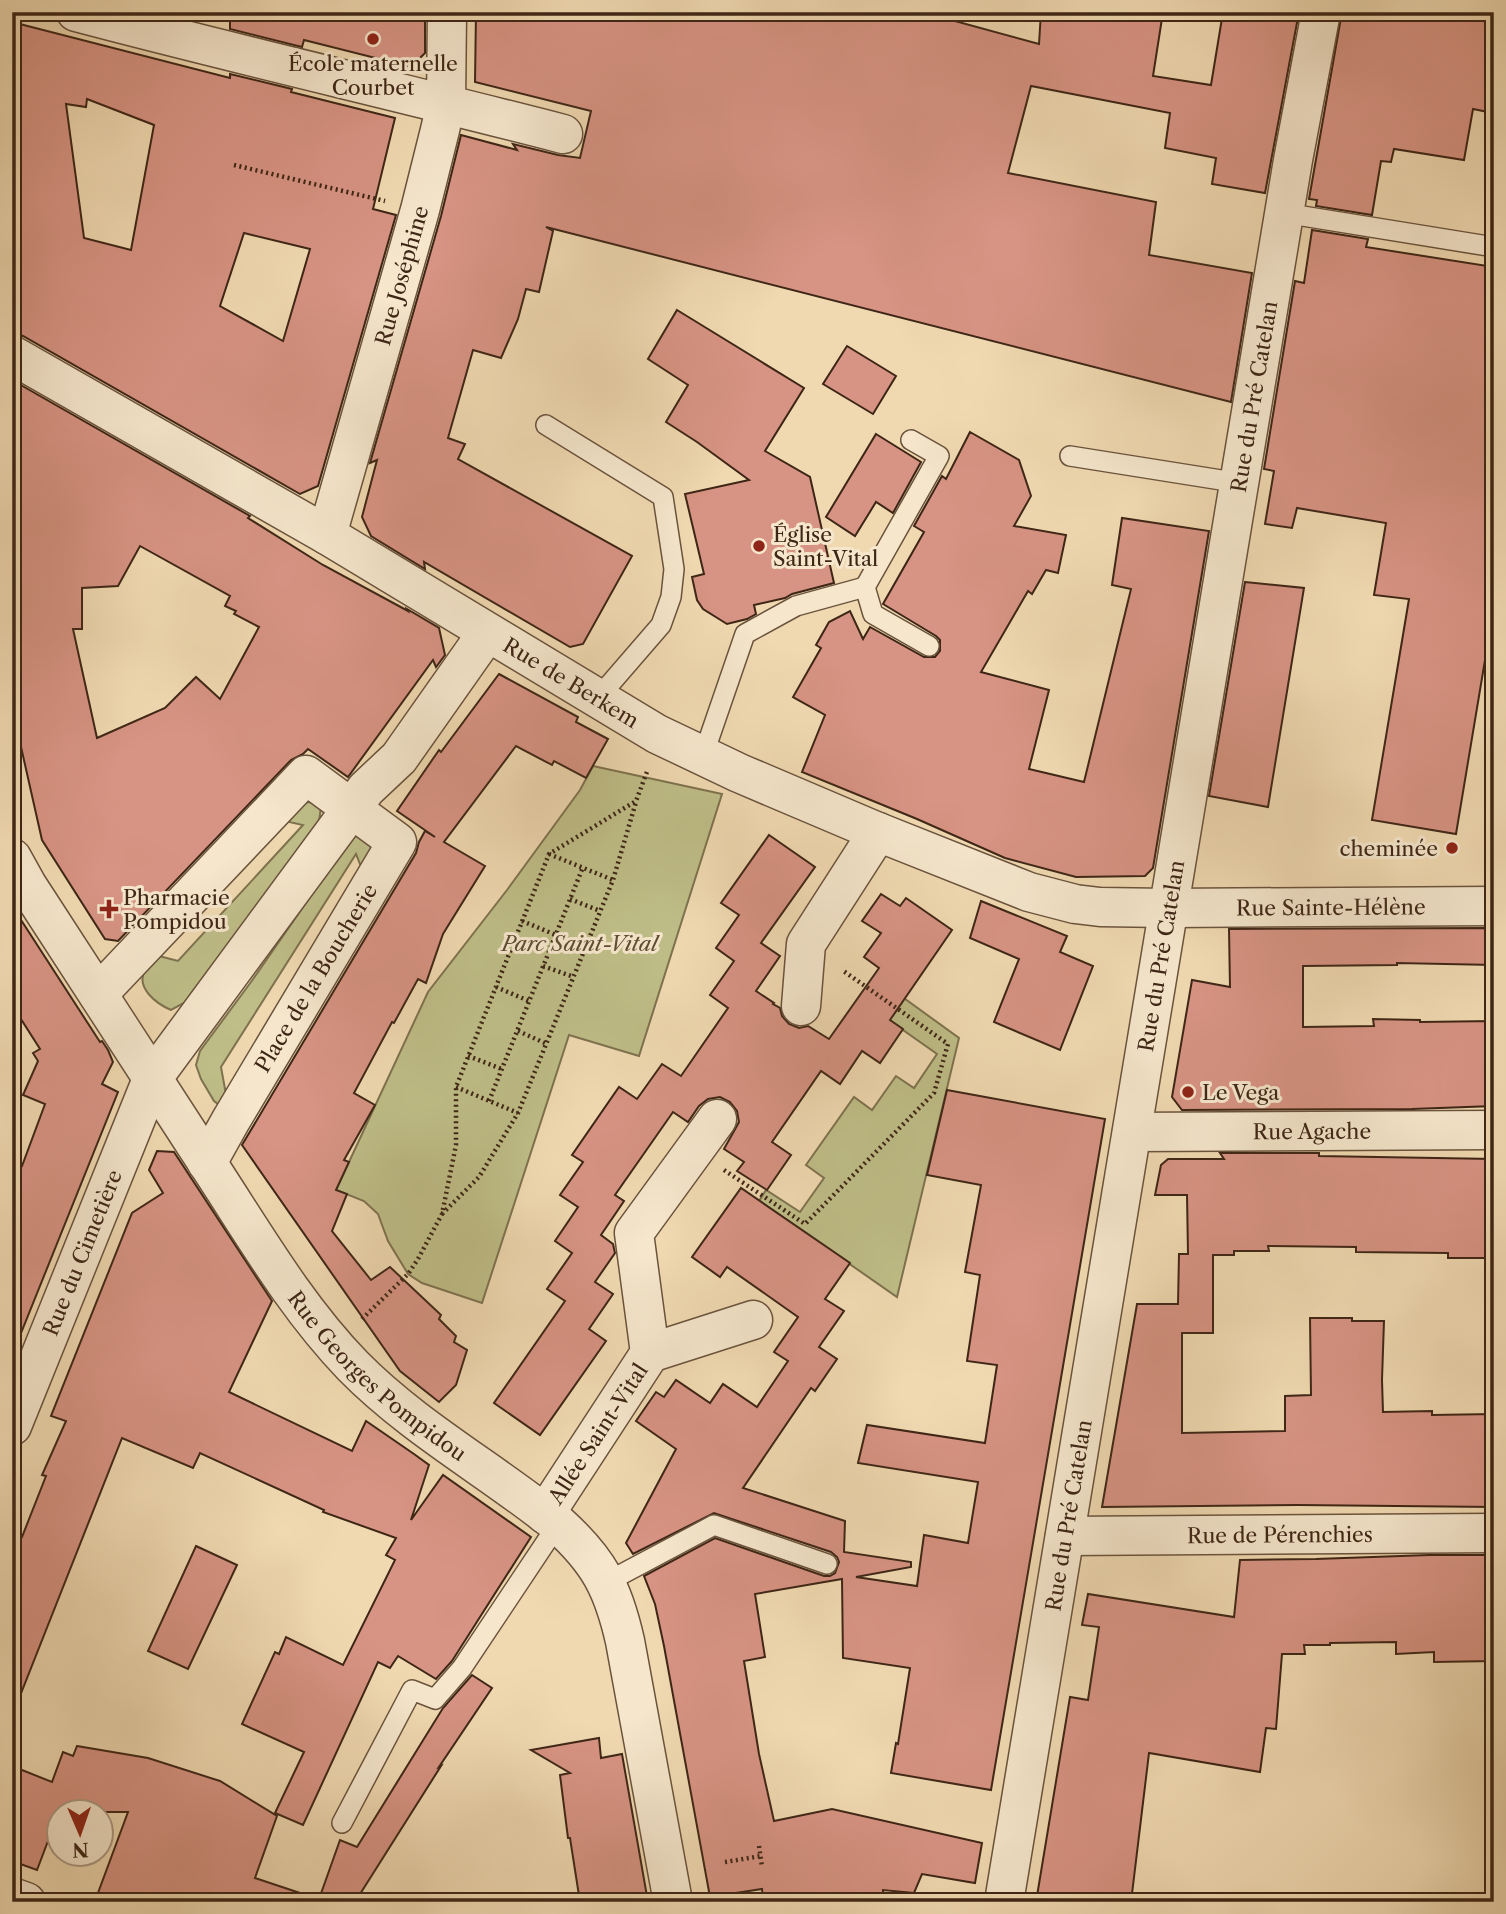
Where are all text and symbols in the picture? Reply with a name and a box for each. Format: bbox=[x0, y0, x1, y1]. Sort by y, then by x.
marker: École maternelle Courbet bbox=[365, 31, 381, 47]
place label: École maternelle Courbet bbox=[288, 51, 458, 100]
street label: Rue Joséphine bbox=[369, 203, 433, 348]
street label: Rue du Pré Catelan bbox=[1225, 299, 1282, 494]
place label: Église Saint-Vital bbox=[773, 522, 878, 571]
marker: Église Saint-Vital bbox=[751, 538, 767, 554]
street label: Rue de Berkem bbox=[499, 632, 644, 733]
place label: cheminée bbox=[1339, 836, 1438, 861]
marker: cheminée bbox=[1444, 840, 1460, 856]
street label: Rue du Pré Catelan bbox=[1133, 858, 1189, 1054]
street label: Place de la Boucherie bbox=[250, 879, 382, 1077]
place label: Pharmacie Pompidou bbox=[123, 885, 230, 934]
street label: Rue Sainte-Hélène bbox=[1236, 894, 1426, 920]
marker: Pharmacie Pompidou bbox=[101, 901, 117, 917]
park label: Parc Saint-Vital bbox=[500, 931, 660, 956]
place label: Le Vega bbox=[1202, 1080, 1280, 1105]
marker: Le Vega bbox=[1180, 1084, 1196, 1100]
street label: Rue Agache bbox=[1253, 1118, 1371, 1144]
street label: Rue du Cimetière bbox=[37, 1166, 127, 1339]
street label: Rue Georges Pompidou bbox=[283, 1286, 471, 1466]
street label: Allée Saint-Vital bbox=[542, 1359, 652, 1509]
street label: Rue du Pré Catelan bbox=[1040, 1418, 1096, 1613]
street label: Rue de Pérenchies bbox=[1187, 1521, 1373, 1548]
north arrow bbox=[46, 1798, 116, 1868]
text: N bbox=[72, 1838, 89, 1861]

